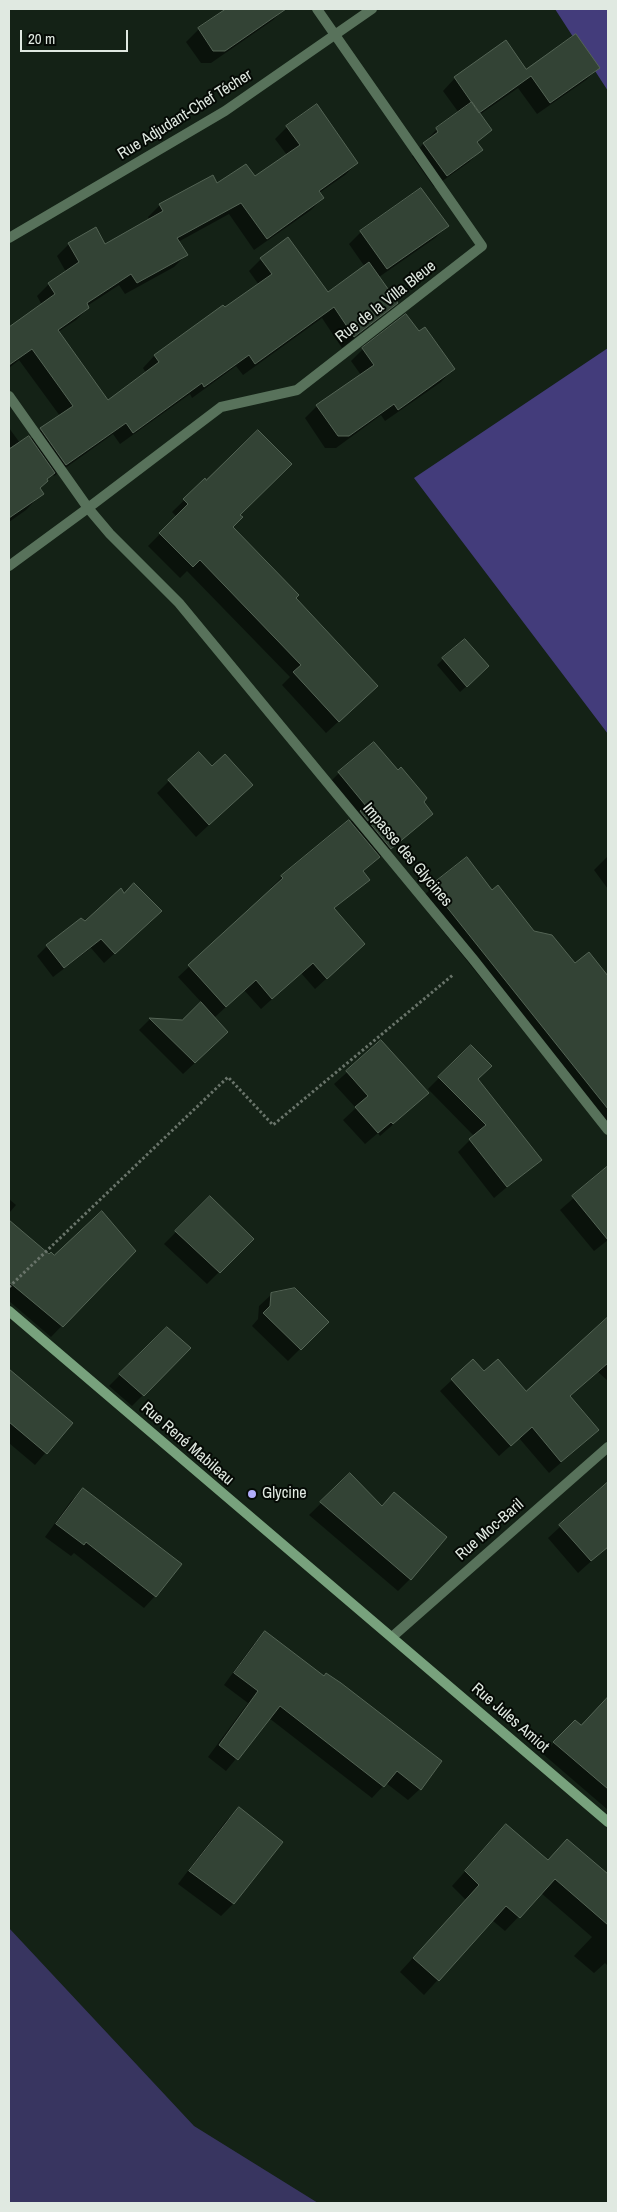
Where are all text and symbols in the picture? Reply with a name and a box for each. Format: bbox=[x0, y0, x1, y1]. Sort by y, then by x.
scale bar bbox=[22, 20, 130, 52]
text: 20 m bbox=[28, 28, 55, 49]
street label: Rue Adjudant-Chef Técher bbox=[114, 66, 256, 164]
street label: Rue de la Villa Bleue bbox=[332, 257, 440, 347]
street label: Impasse des Glycines bbox=[358, 799, 456, 911]
street label: Rue René Mabileau bbox=[137, 1398, 237, 1490]
place label: Glycine bbox=[262, 1484, 306, 1504]
marker: Glycine bbox=[246, 1488, 258, 1500]
street label: Rue Moc-Baril bbox=[452, 1495, 528, 1565]
street label: Rue Jules Amiot bbox=[467, 1679, 553, 1757]

